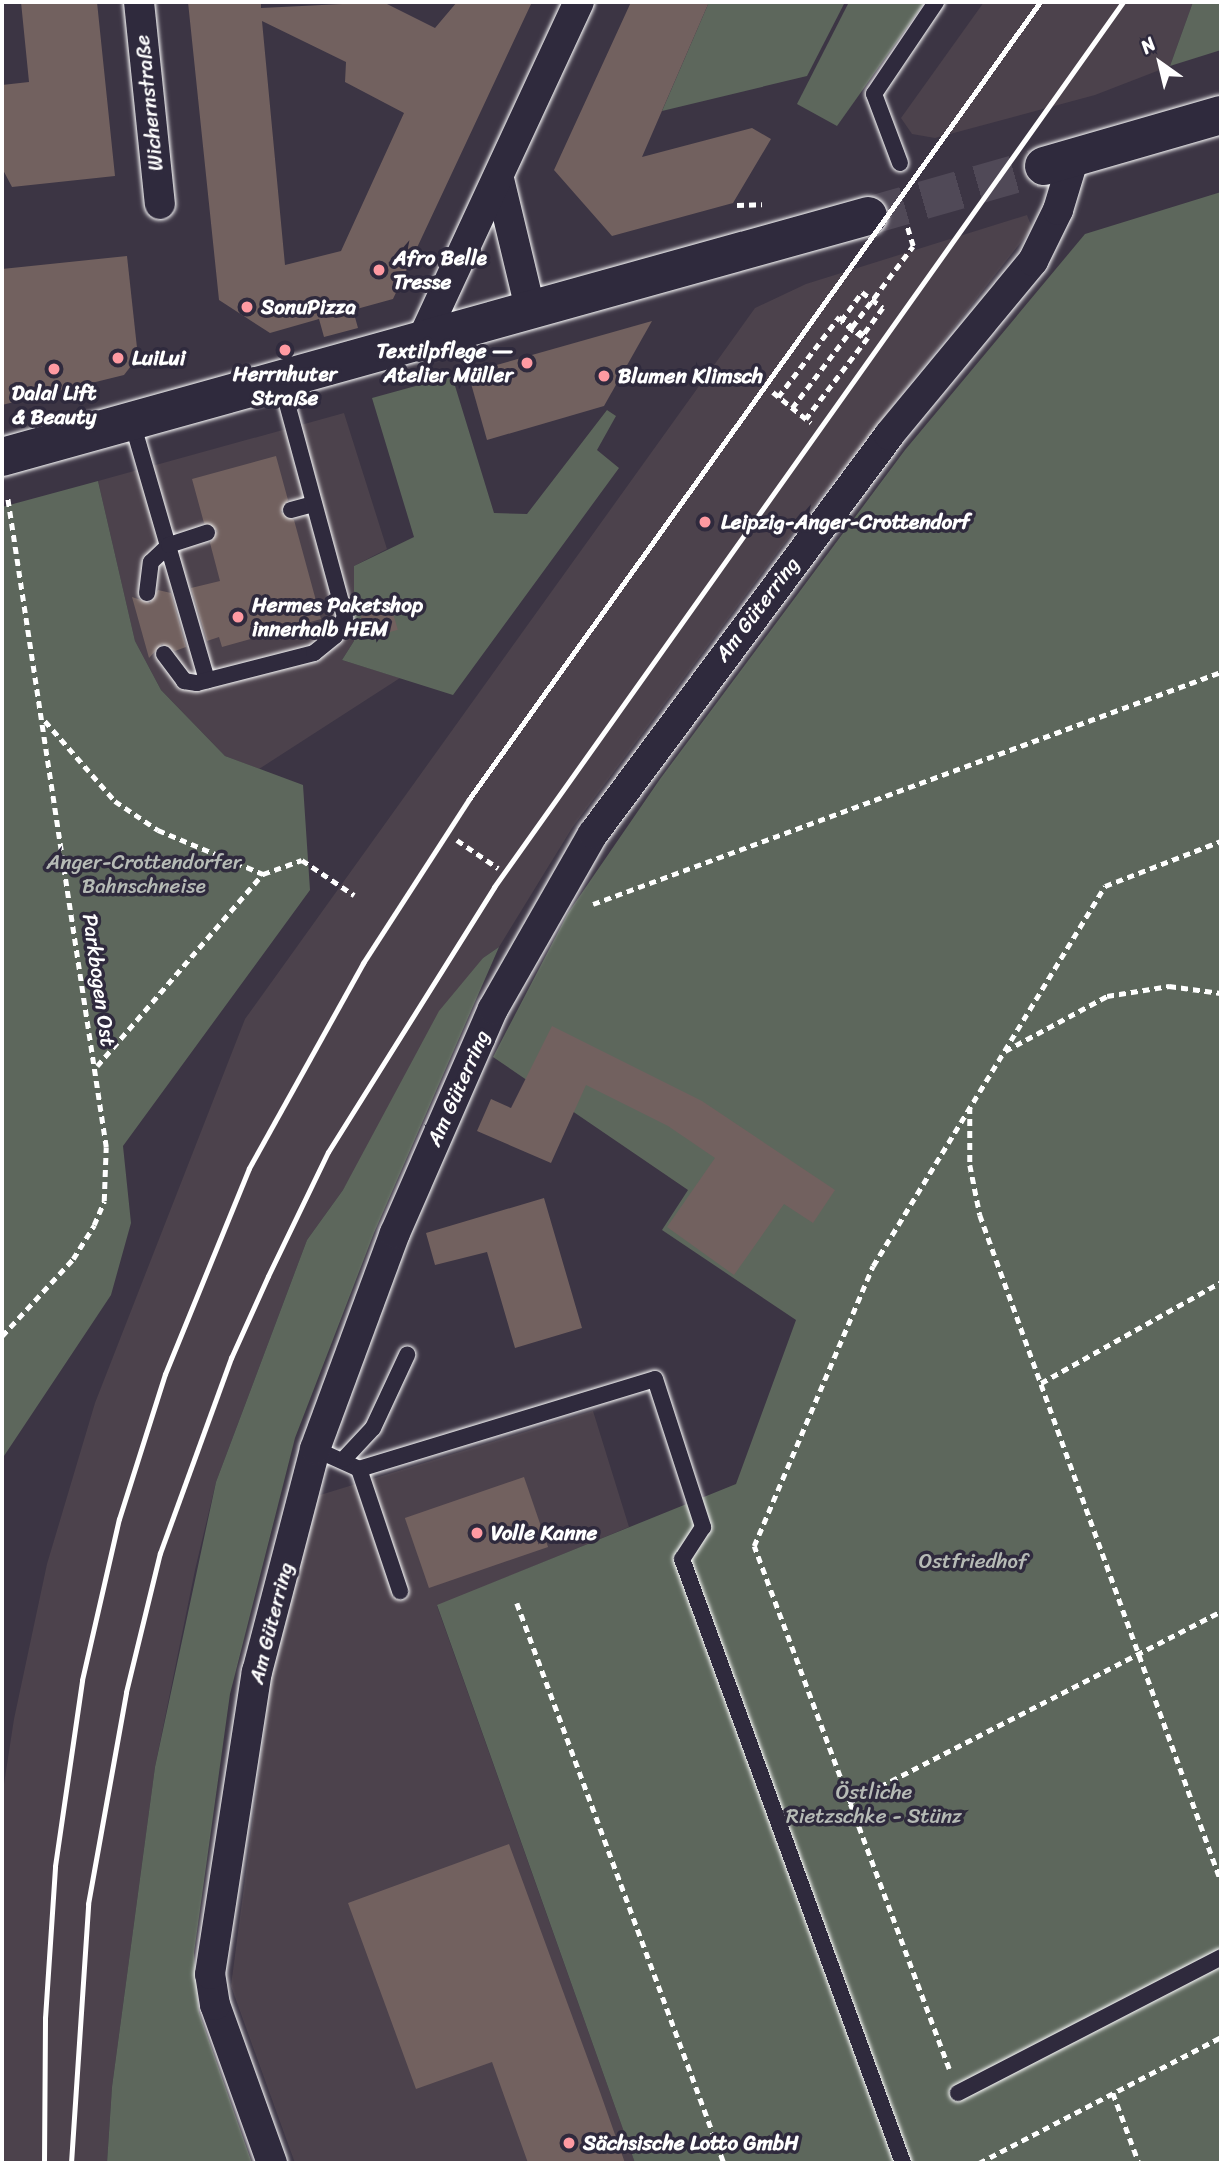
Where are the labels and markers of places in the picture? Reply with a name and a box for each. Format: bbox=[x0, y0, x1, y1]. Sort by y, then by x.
place label: Afro Belle Tresse bbox=[393, 245, 488, 295]
marker: Afro Belle Tresse bbox=[371, 262, 387, 278]
place label: SonuPizza bbox=[261, 294, 356, 320]
marker: SonuPizza bbox=[239, 299, 255, 315]
place label: Textilpflege — Atelier Müller bbox=[377, 338, 513, 388]
marker: Herrnhuter Straße bbox=[277, 342, 293, 358]
place label: LuiLui bbox=[132, 345, 186, 371]
marker: LuiLui bbox=[110, 350, 126, 366]
marker: Textilpflege — Atelier Müller bbox=[519, 355, 535, 371]
marker: Dalal Lift & Beauty bbox=[46, 361, 62, 377]
place label: Herrnhuter Straße bbox=[233, 361, 337, 411]
place label: Blumen Klimsch bbox=[618, 363, 763, 389]
marker: Blumen Klimsch bbox=[596, 368, 612, 384]
place label: Dalal Lift & Beauty bbox=[12, 380, 96, 430]
place label: Leipzig-Anger-Crottendorf bbox=[721, 509, 970, 535]
marker: Leipzig-Anger-Crottendorf bbox=[695, 512, 715, 532]
place label: Hermes Paketshop innerhalb HEM bbox=[252, 592, 423, 642]
marker: Hermes Paketshop innerhalb HEM bbox=[230, 609, 246, 625]
place label: Volle Kanne bbox=[491, 1520, 597, 1546]
marker: Volle Kanne bbox=[469, 1525, 485, 1541]
place label: Sächsische Lotto GmbH bbox=[583, 2130, 799, 2156]
marker: Sächsische Lotto GmbH bbox=[561, 2135, 577, 2151]

